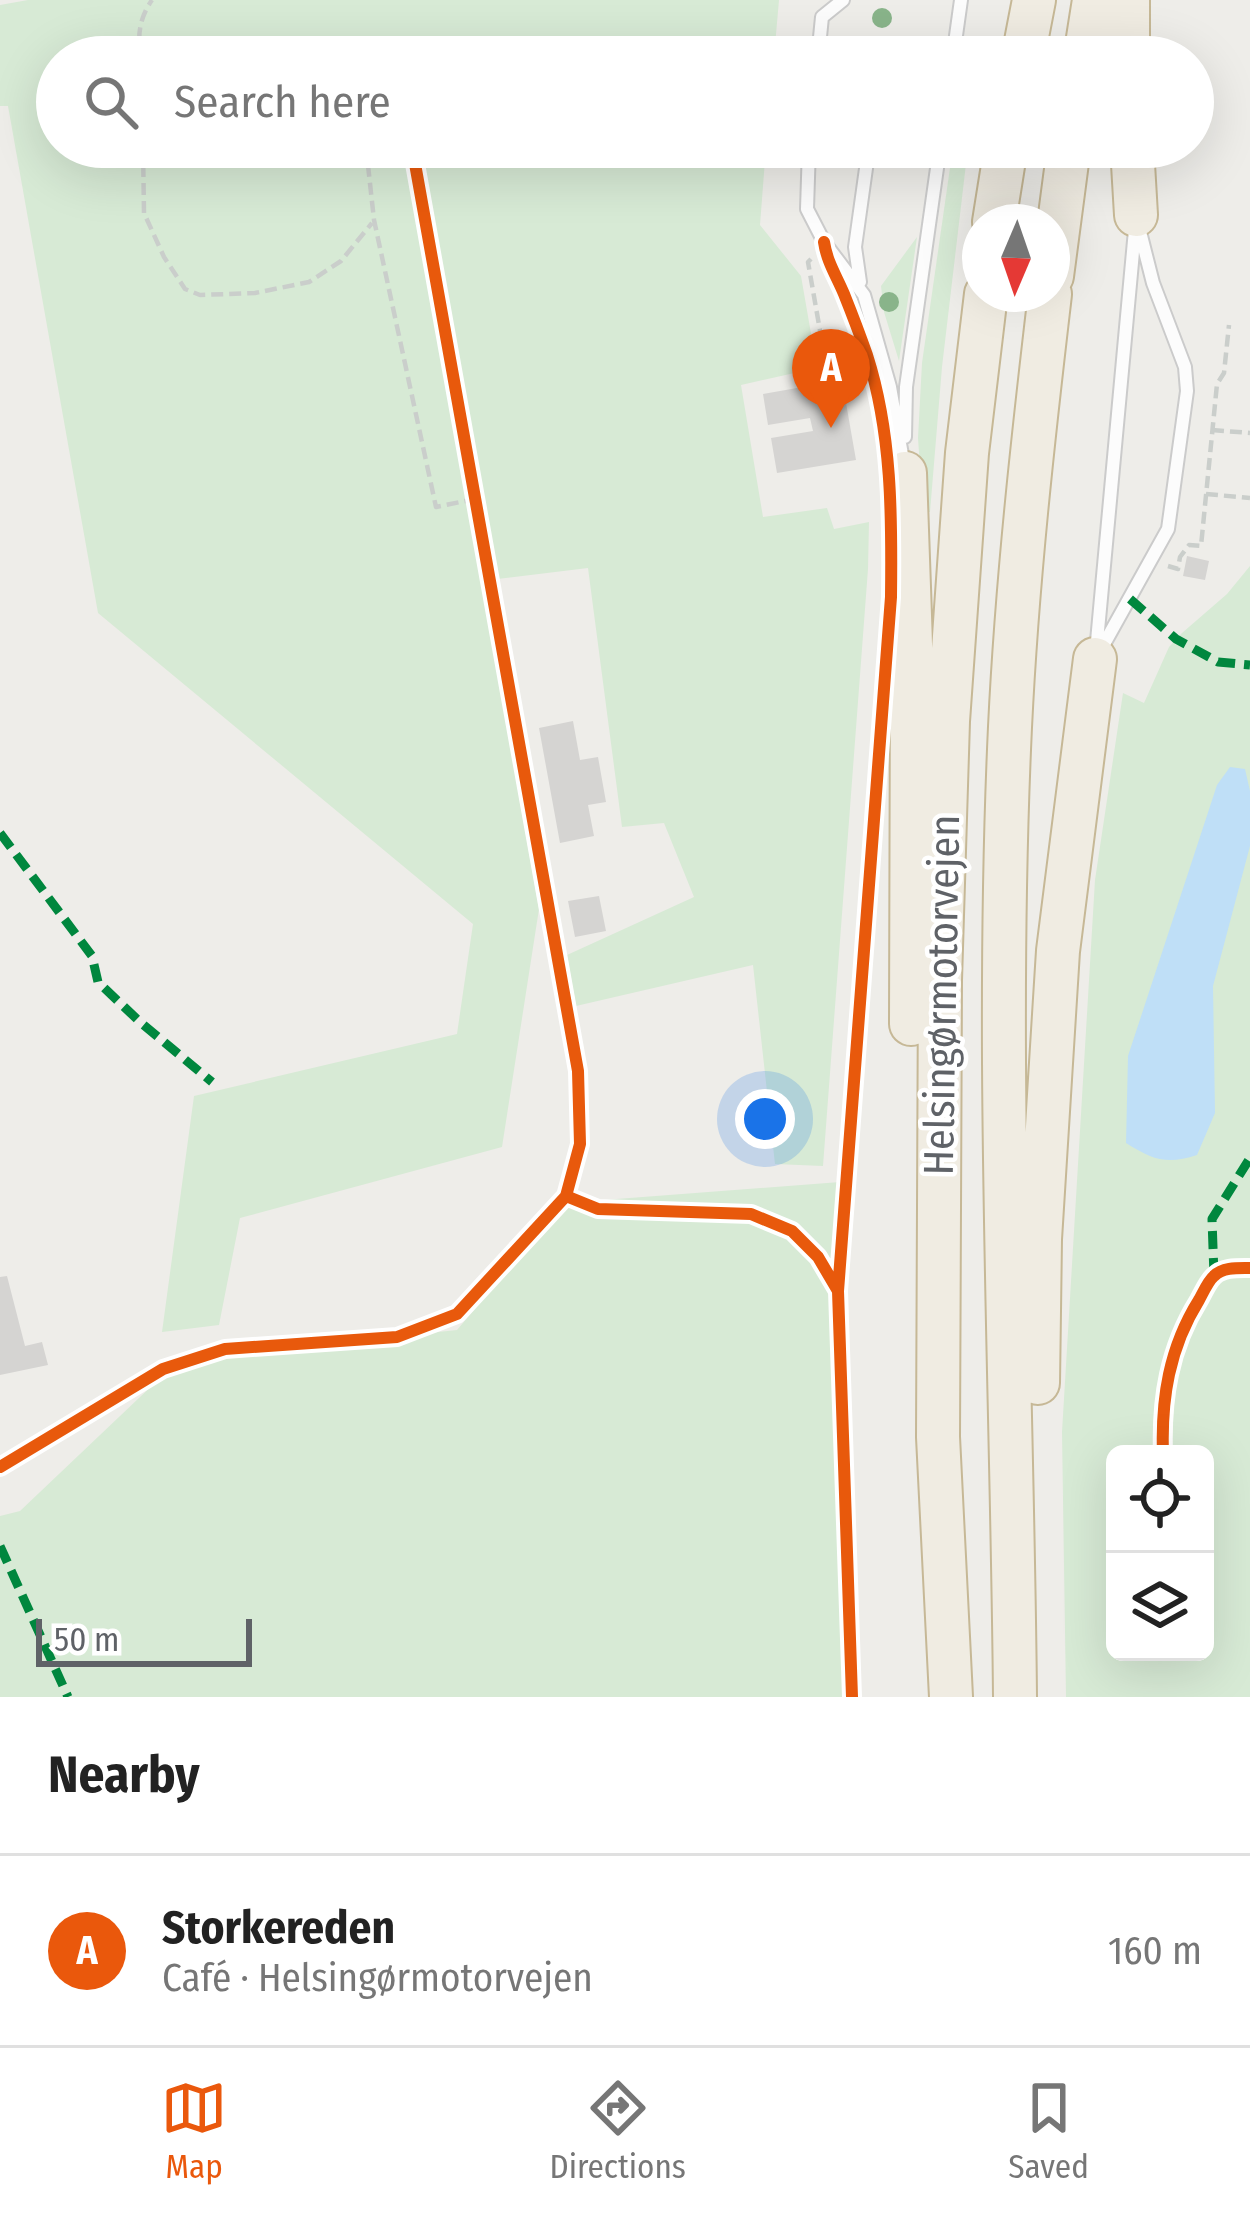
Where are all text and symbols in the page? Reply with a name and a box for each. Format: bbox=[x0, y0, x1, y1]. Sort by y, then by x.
search box bbox=[36, 36, 1214, 168]
icon: search bbox=[78, 69, 144, 135]
text: Search here bbox=[174, 75, 391, 129]
north arrow bbox=[962, 204, 1070, 312]
pin: A bbox=[792, 329, 870, 428]
street label: Helsingørmotorvejen bbox=[914, 814, 970, 1176]
your location bbox=[735, 1089, 795, 1149]
map controls bbox=[1106, 1445, 1214, 1661]
button: locate bbox=[1106, 1445, 1214, 1553]
button: layers bbox=[1106, 1553, 1214, 1661]
scale bar bbox=[36, 1613, 252, 1666]
text: 50 m bbox=[54, 1620, 119, 1660]
text: Nearby bbox=[48, 1744, 200, 1806]
text: Storkereden bbox=[162, 1901, 395, 1955]
text: A bbox=[76, 1928, 98, 1974]
text: 160 m bbox=[1108, 1928, 1202, 1974]
text: Café · Helsingørmotorvejen bbox=[162, 1955, 593, 2001]
tab: Map bbox=[161, 2075, 227, 2187]
tab: Directions bbox=[549, 2075, 686, 2187]
tab: Saved bbox=[1008, 2075, 1089, 2187]

